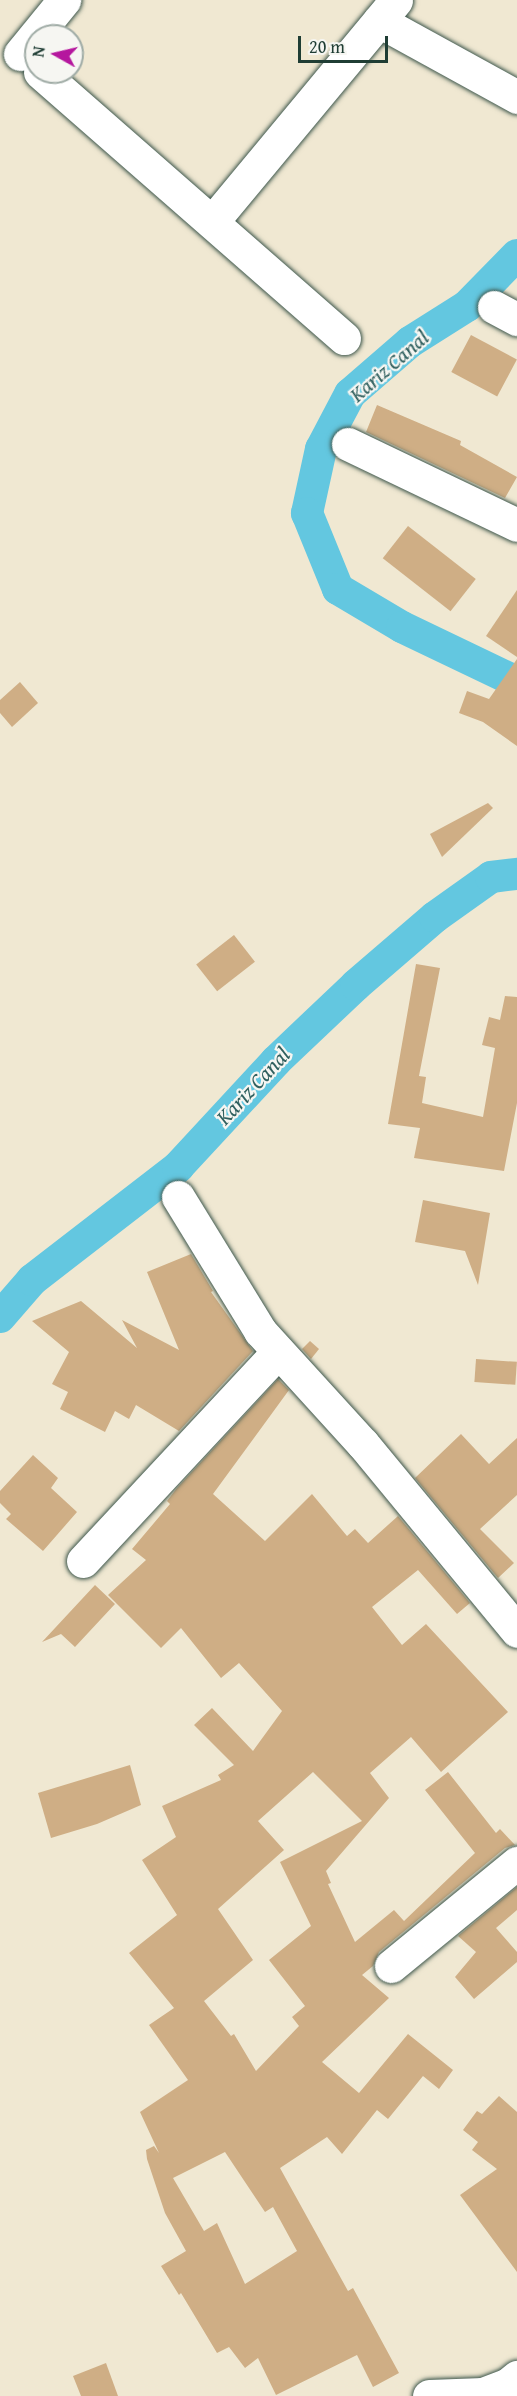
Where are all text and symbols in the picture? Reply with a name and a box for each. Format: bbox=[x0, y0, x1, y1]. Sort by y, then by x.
north arrow bbox=[24, 24, 84, 84]
scale bar bbox=[301, 24, 391, 62]
text: 20 m bbox=[309, 33, 345, 60]
text: N bbox=[26, 45, 51, 59]
water label: Kariz Canal bbox=[344, 324, 434, 408]
water label: Kariz Canal bbox=[210, 1042, 296, 1130]

